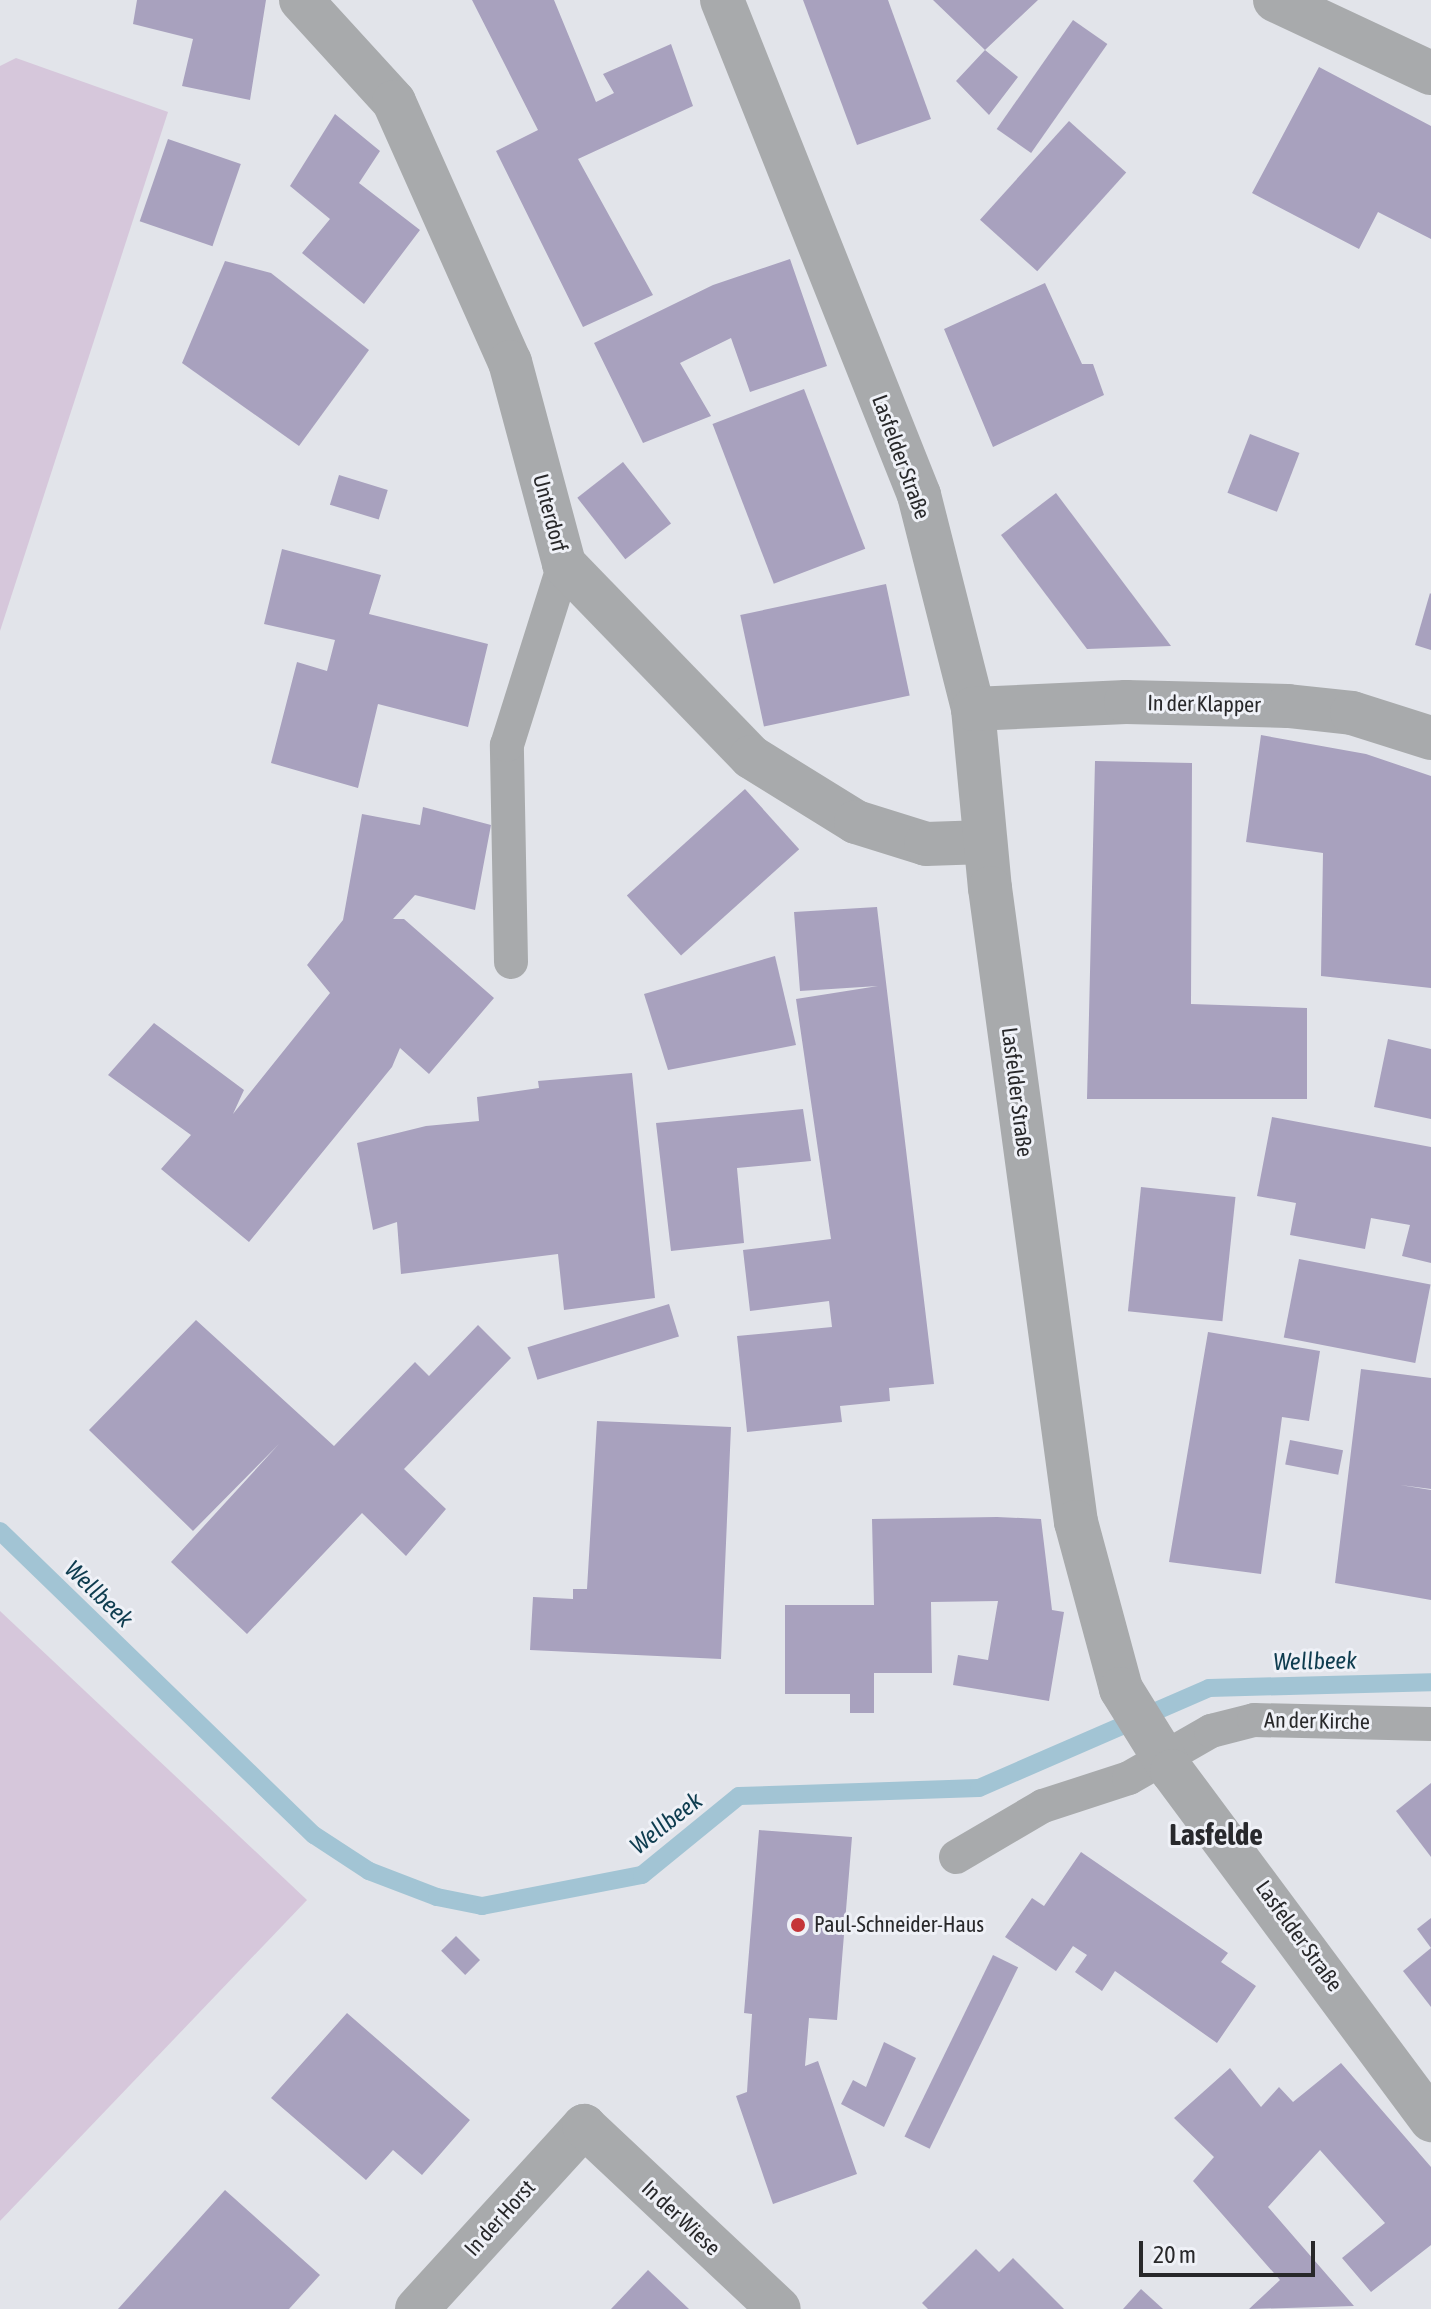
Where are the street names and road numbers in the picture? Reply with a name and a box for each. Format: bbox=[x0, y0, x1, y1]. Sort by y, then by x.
street label: Lasfelder Straße bbox=[866, 391, 936, 523]
street label: Unterdorf bbox=[527, 471, 573, 555]
street label: In der Klapper bbox=[1147, 690, 1261, 718]
street label: Lasfelder Straße bbox=[996, 1026, 1038, 1158]
street label: An der Kirche bbox=[1264, 1707, 1370, 1735]
street label: Lasfelder Straße bbox=[1250, 1876, 1348, 1996]
street label: In der Horst bbox=[459, 2175, 541, 2261]
street label: In der Wiese bbox=[636, 2175, 726, 2261]

